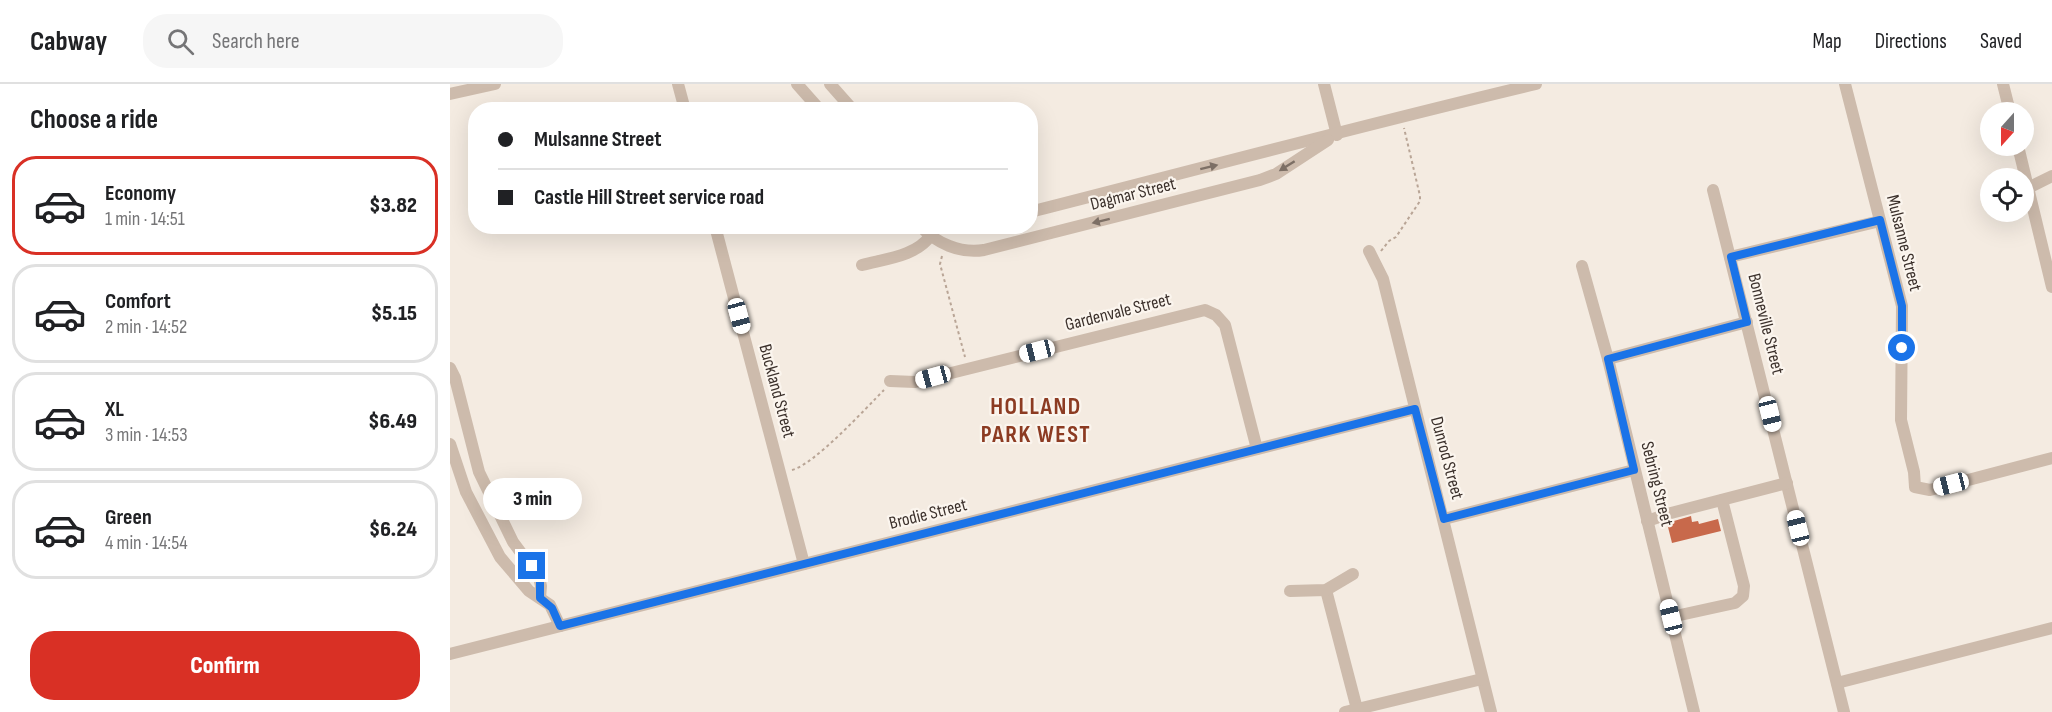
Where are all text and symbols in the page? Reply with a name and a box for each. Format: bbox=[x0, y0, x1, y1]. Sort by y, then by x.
search box bbox=[143, 14, 563, 68]
text: Cabway bbox=[30, 25, 107, 58]
icon: search bbox=[164, 25, 197, 58]
text: Search here bbox=[212, 28, 300, 55]
text: Map bbox=[1812, 29, 1842, 54]
text: Directions bbox=[1875, 29, 1947, 54]
text: Saved bbox=[1980, 29, 2022, 54]
north arrow bbox=[1980, 102, 2034, 156]
map controls bbox=[1980, 102, 2034, 222]
text: Choose a ride bbox=[30, 104, 158, 136]
text: Mulsanne Street bbox=[534, 126, 662, 153]
one-way arrow bbox=[1200, 161, 1218, 171]
one-way arrow bbox=[1279, 161, 1296, 172]
button: locate bbox=[1980, 168, 2034, 222]
street label: Dagmar Street bbox=[1088, 173, 1178, 215]
icon: car bbox=[33, 179, 87, 233]
text: Economy bbox=[105, 180, 176, 207]
text: Castle Hill Street service road bbox=[534, 184, 764, 211]
text: $3.82 bbox=[369, 192, 417, 219]
street label: Mulsanne Street bbox=[1882, 193, 1926, 294]
text: 1 min · 14:51 bbox=[105, 207, 185, 231]
one-way arrow bbox=[1092, 216, 1110, 226]
street label: Bonneville Street bbox=[1743, 271, 1789, 377]
icon: car bbox=[33, 287, 87, 341]
text: Comfort bbox=[105, 288, 171, 315]
street label: Gardenvale Street bbox=[1063, 289, 1173, 335]
car bbox=[726, 296, 752, 336]
text: $5.15 bbox=[371, 300, 417, 327]
text: 2 min · 14:52 bbox=[105, 315, 187, 339]
route start bbox=[1888, 334, 1915, 361]
car bbox=[1017, 338, 1057, 364]
street label: Buckland Street bbox=[754, 342, 800, 441]
car bbox=[913, 364, 953, 390]
district label: HOLLAND PARK WEST bbox=[981, 392, 1091, 449]
car bbox=[1757, 394, 1783, 434]
icon: car bbox=[33, 395, 87, 449]
text: XL bbox=[105, 396, 124, 423]
text: $6.49 bbox=[368, 408, 417, 435]
street label: Dunrod Street bbox=[1426, 414, 1468, 502]
text: 3 min · 14:53 bbox=[105, 423, 188, 447]
street label: Sebring Street bbox=[1636, 439, 1678, 529]
car bbox=[1931, 471, 1971, 497]
callout: 3 min bbox=[482, 479, 582, 521]
text: 3 min bbox=[513, 487, 552, 511]
street label: Brodie Street bbox=[887, 494, 969, 534]
icon: car bbox=[33, 503, 87, 557]
text: Green bbox=[105, 504, 152, 531]
car bbox=[1785, 508, 1811, 548]
text: $6.24 bbox=[369, 516, 417, 543]
text: 4 min · 14:54 bbox=[105, 531, 188, 555]
route end bbox=[518, 552, 545, 579]
car bbox=[1658, 597, 1684, 637]
button: Confirm bbox=[30, 631, 420, 700]

